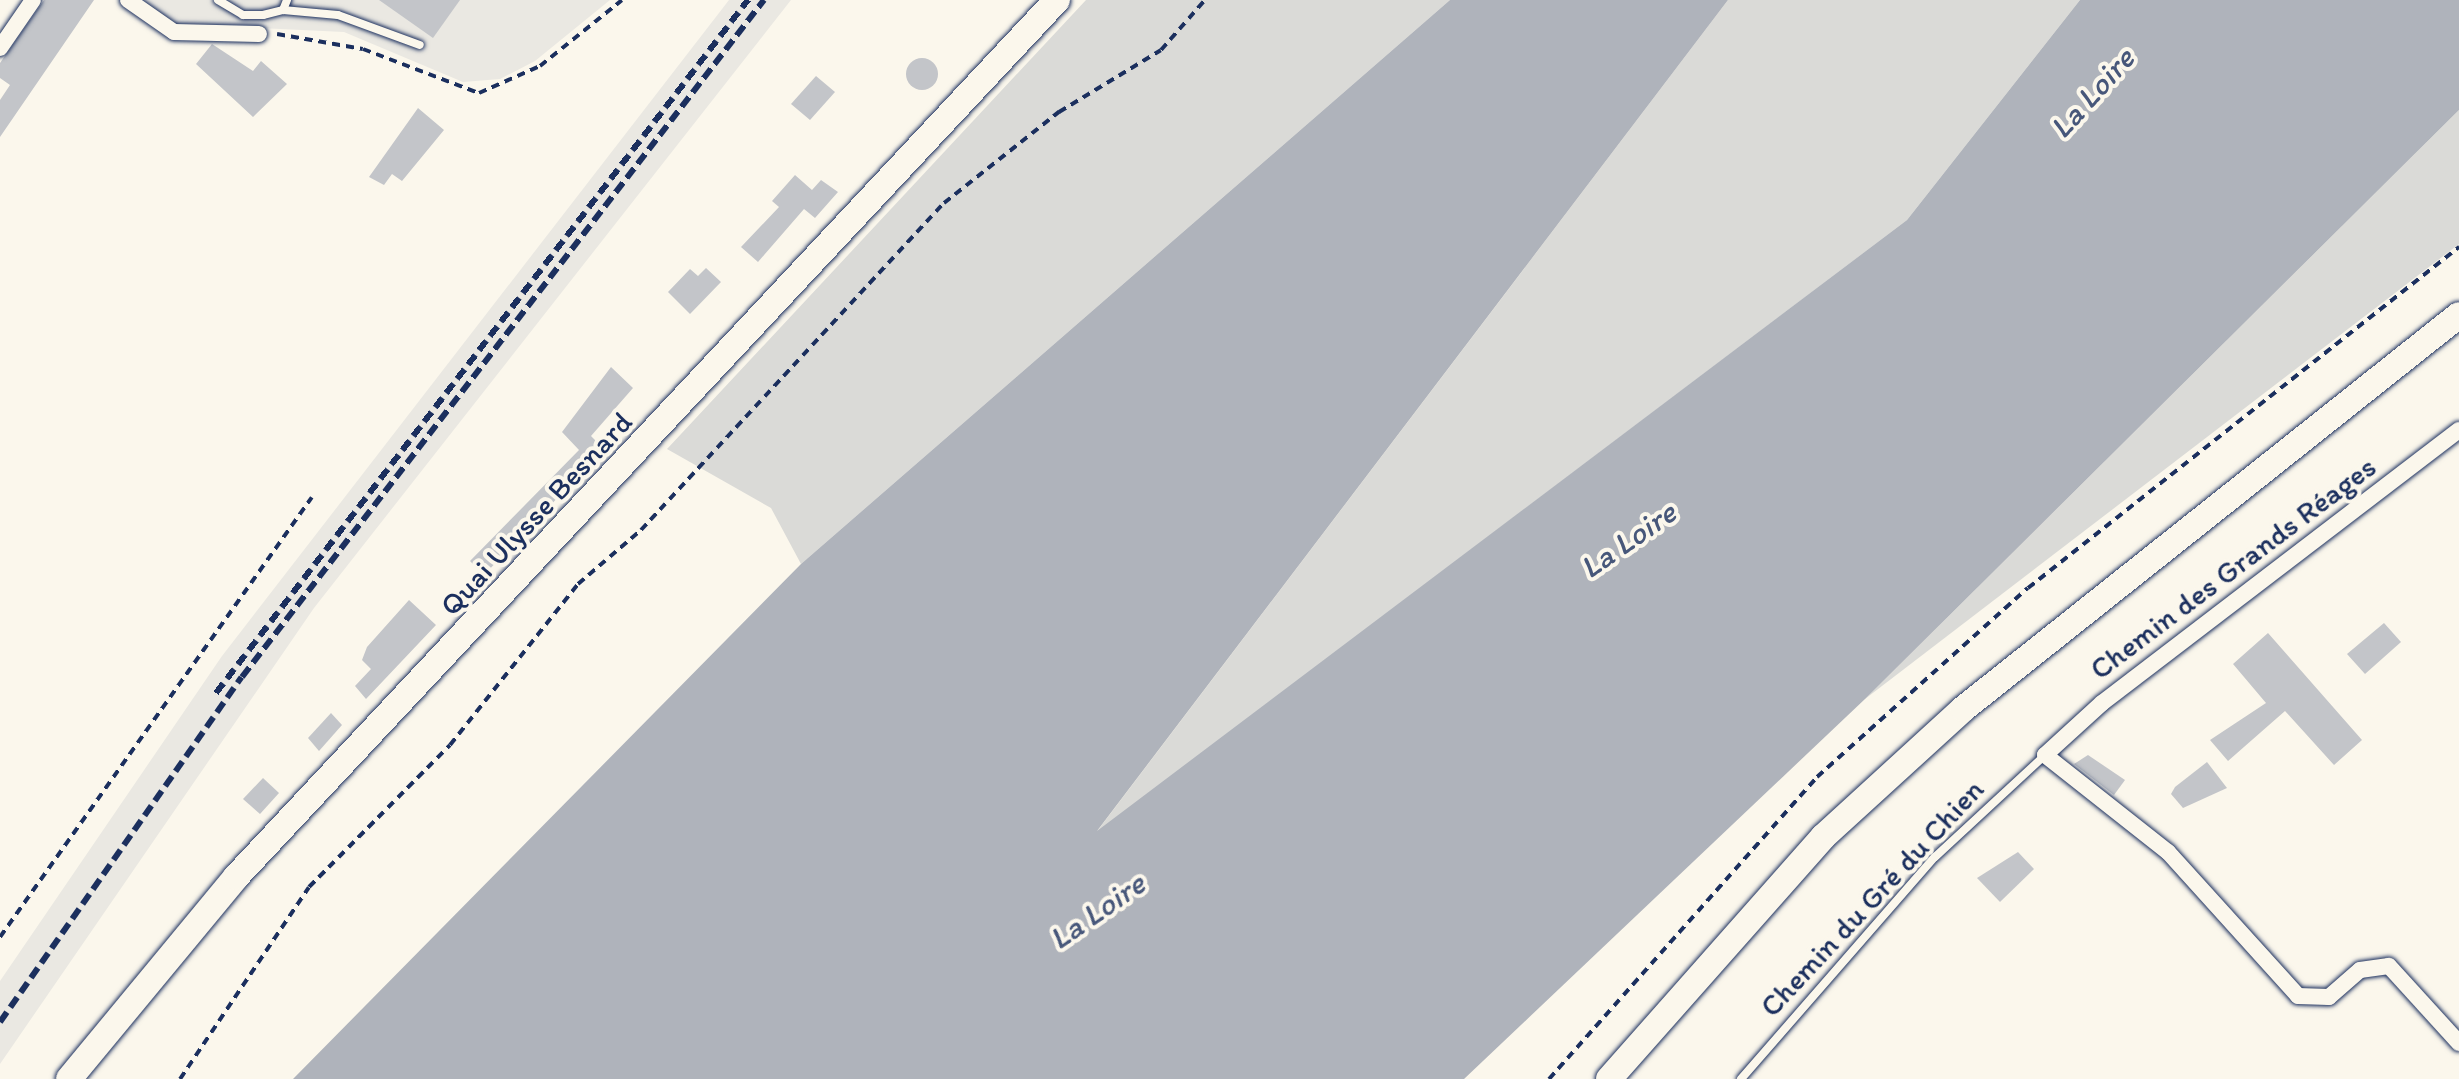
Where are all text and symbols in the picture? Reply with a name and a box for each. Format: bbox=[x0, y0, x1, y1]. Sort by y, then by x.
water label: La Loire bbox=[2041, 40, 2143, 146]
street label: Quai Ulysse Besnard bbox=[433, 405, 639, 623]
street label: Chemin des Grands Réages bbox=[2083, 449, 2383, 687]
water label: La Loire bbox=[1572, 493, 1684, 587]
street label: Chemin du Gré du Chien bbox=[1752, 772, 1992, 1024]
water label: La Loire bbox=[1041, 864, 1153, 958]

